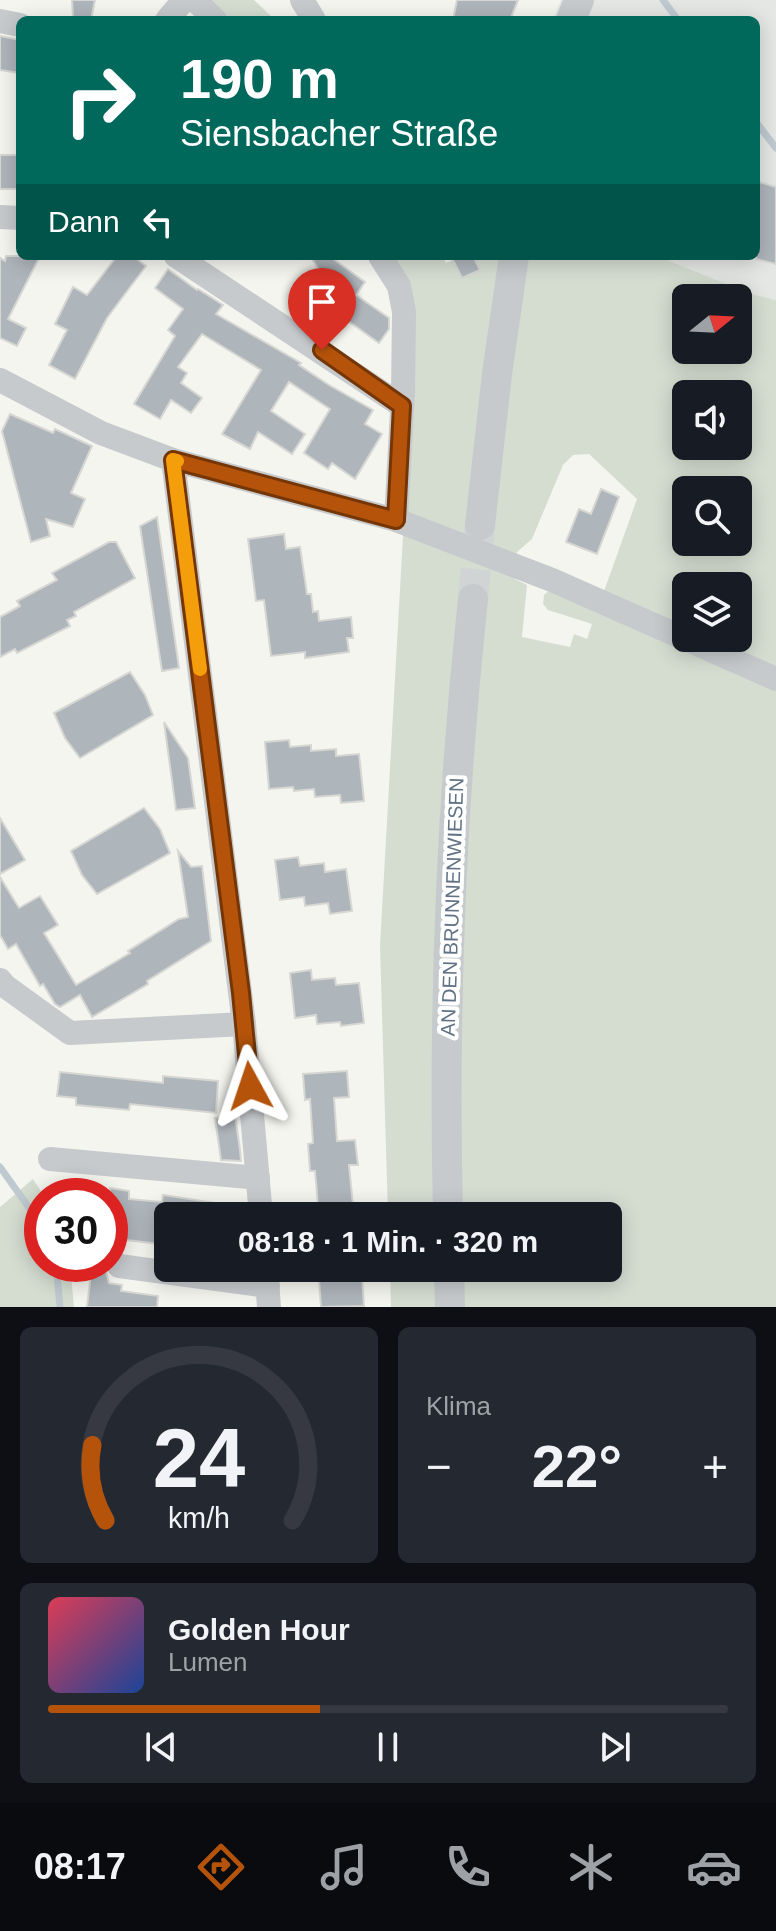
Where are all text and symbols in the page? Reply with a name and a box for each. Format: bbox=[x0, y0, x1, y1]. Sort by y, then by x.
text: 190 m bbox=[180, 47, 339, 110]
icon: right bbox=[48, 48, 152, 152]
text: Siensbacher Straße bbox=[180, 113, 498, 154]
icon: left bbox=[136, 200, 180, 244]
text: Dann bbox=[48, 205, 120, 238]
pin bbox=[288, 268, 356, 350]
icon: arrive bbox=[300, 280, 344, 324]
north arrow bbox=[672, 284, 752, 364]
map controls bbox=[672, 284, 752, 652]
button: sound bbox=[672, 380, 752, 460]
button: search bbox=[672, 476, 752, 556]
button: layers bbox=[672, 572, 752, 652]
street label: AN DEN BRUNNENWIESEN bbox=[436, 777, 468, 1037]
position arrow bbox=[208, 1044, 292, 1128]
speed limit sign: 30 bbox=[24, 1178, 128, 1282]
text: 08:18 · 1 Min. · 320 m bbox=[238, 1225, 538, 1258]
text: Klima bbox=[426, 1391, 491, 1421]
text: 24 bbox=[153, 1412, 245, 1505]
text: 22° bbox=[532, 1433, 622, 1500]
text: − bbox=[426, 1442, 452, 1491]
text: + bbox=[702, 1442, 728, 1491]
text: km/h bbox=[168, 1502, 230, 1534]
text: Golden Hour bbox=[168, 1613, 350, 1646]
text: Lumen bbox=[168, 1647, 248, 1677]
icon: previous bbox=[139, 1725, 183, 1769]
icon: pause bbox=[366, 1725, 410, 1769]
icon: next bbox=[593, 1725, 637, 1769]
icon: directions bbox=[193, 1839, 249, 1895]
icon: music bbox=[316, 1839, 372, 1895]
icon: phone bbox=[440, 1839, 496, 1895]
icon: climate bbox=[563, 1839, 619, 1895]
icon: car bbox=[686, 1839, 742, 1895]
text: 08:17 bbox=[34, 1846, 126, 1887]

